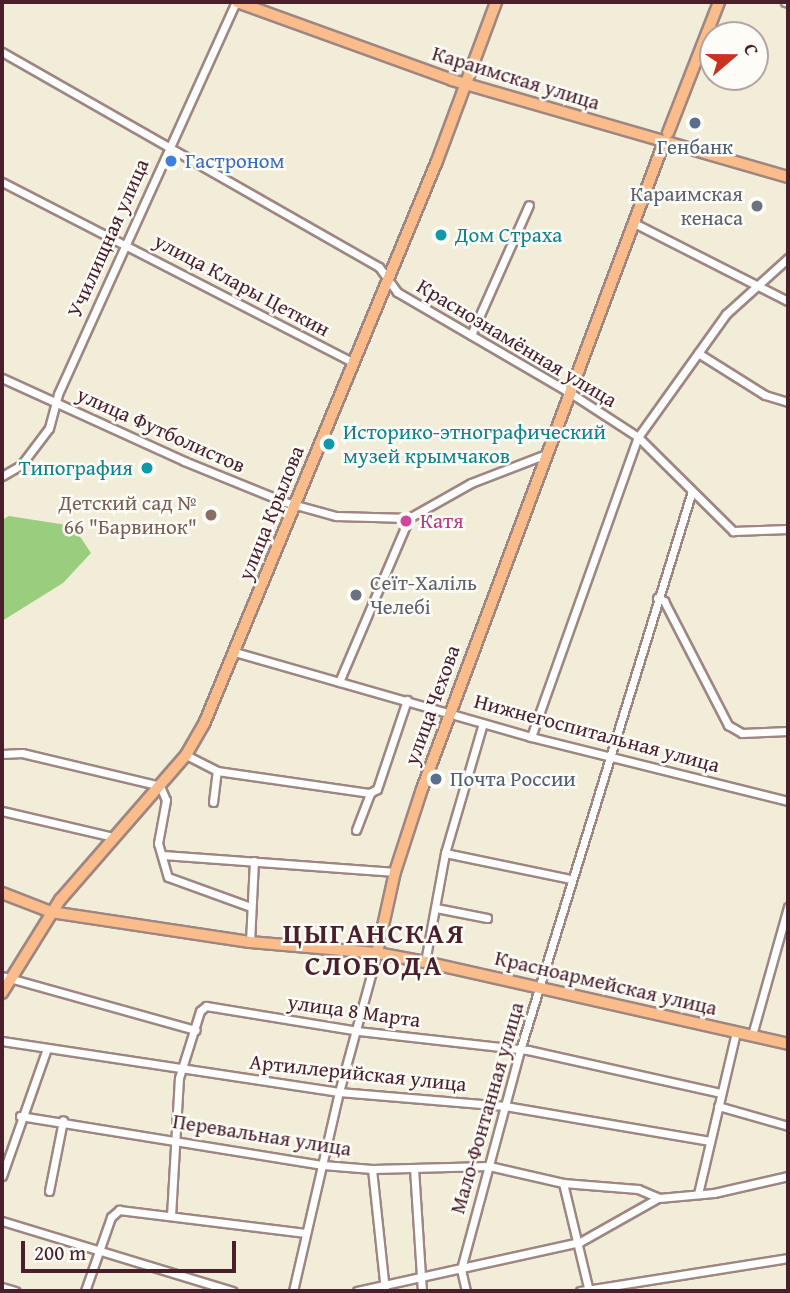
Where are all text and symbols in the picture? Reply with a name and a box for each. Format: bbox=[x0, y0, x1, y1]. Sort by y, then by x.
north arrow bbox=[699, 21, 769, 91]
text: С bbox=[737, 40, 767, 59]
street label: Караимская улица bbox=[429, 41, 603, 115]
marker: Генбанк bbox=[687, 115, 703, 131]
place label: Генбанк bbox=[657, 134, 733, 160]
place label: Гастроном bbox=[185, 148, 285, 174]
marker: Гастроном bbox=[163, 153, 179, 169]
street label: Училищная улица bbox=[62, 155, 154, 321]
place label: Караимская кенаса bbox=[630, 181, 743, 231]
marker: Караимская кенаса bbox=[749, 198, 765, 214]
place label: Дом Страха bbox=[455, 222, 562, 248]
marker: Дом Страха bbox=[433, 227, 449, 243]
street label: улица Клары Цеткин bbox=[150, 228, 334, 342]
street label: Краснознамённая улица bbox=[412, 273, 622, 413]
street label: улица Футболистов bbox=[73, 382, 249, 478]
place label: Историко-этнографический музей крымчаков bbox=[343, 419, 606, 469]
marker: Историко-этнографический музей крымчаков bbox=[321, 436, 337, 452]
street label: улица Крылова bbox=[233, 442, 309, 584]
place label: Типография bbox=[19, 455, 133, 481]
marker: Типография bbox=[139, 460, 155, 476]
place label: Детский сад № 66 "Барвинок" bbox=[59, 490, 197, 540]
marker: Детский сад № 66 "Барвинок" bbox=[203, 507, 219, 523]
place label: Катя bbox=[420, 508, 464, 534]
marker: Катя bbox=[398, 513, 414, 529]
place label: Сеїт-Халіль Челебі bbox=[370, 570, 477, 620]
marker: Сеїт-Халіль Челебі bbox=[348, 587, 364, 603]
street label: улица Чехова bbox=[399, 642, 465, 768]
street label: Нижнегоспитальная улица bbox=[472, 688, 722, 778]
place label: Почта России bbox=[450, 766, 576, 792]
marker: Почта России bbox=[428, 771, 444, 787]
district label: ЦЫГАНСКАЯ СЛОБОДА bbox=[284, 916, 464, 982]
street label: Красноармейская улица bbox=[492, 945, 720, 1021]
street label: улица 8 Марта bbox=[286, 989, 422, 1033]
street label: Мало-Фонтанная улица bbox=[445, 999, 529, 1217]
street label: Артиллерийская улица bbox=[248, 1049, 468, 1097]
street label: Перевальная улица bbox=[171, 1108, 353, 1162]
scale bar bbox=[24, 1226, 240, 1270]
text: 200 m bbox=[34, 1237, 86, 1268]

